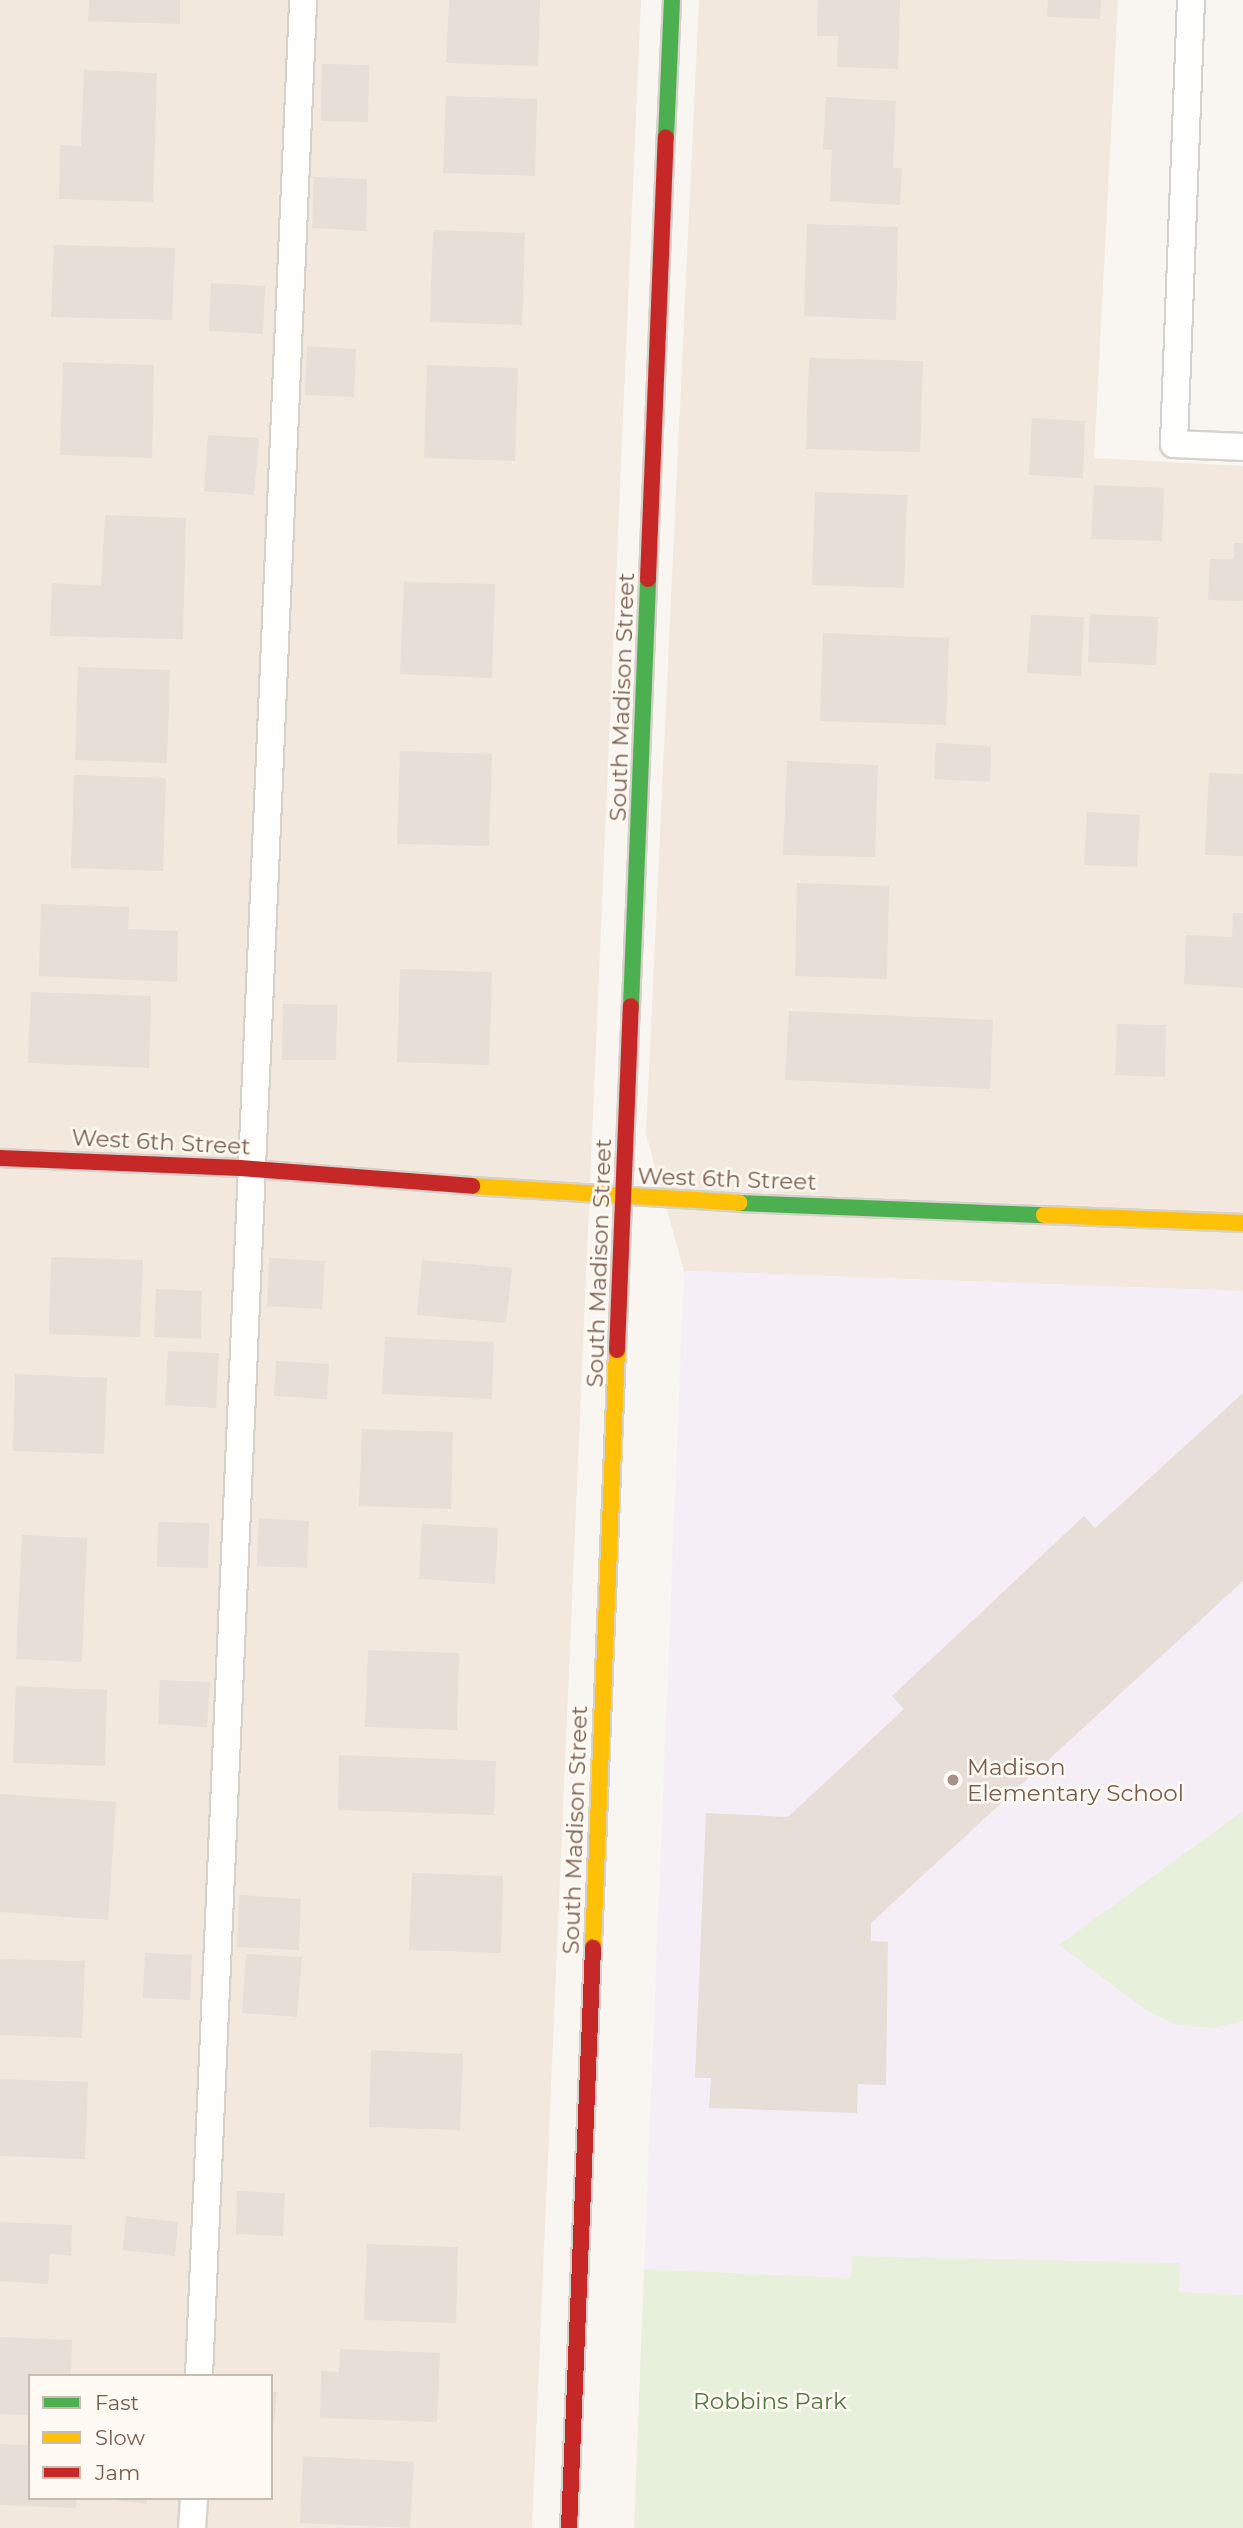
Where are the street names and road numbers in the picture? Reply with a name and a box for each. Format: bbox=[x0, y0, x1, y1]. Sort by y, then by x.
street label: South Madison Street bbox=[604, 572, 640, 822]
street label: West 6th Street bbox=[71, 1124, 251, 1160]
street label: South Madison Street bbox=[581, 1138, 617, 1388]
street label: West 6th Street bbox=[637, 1162, 817, 1196]
street label: South Madison Street bbox=[557, 1705, 593, 1955]

